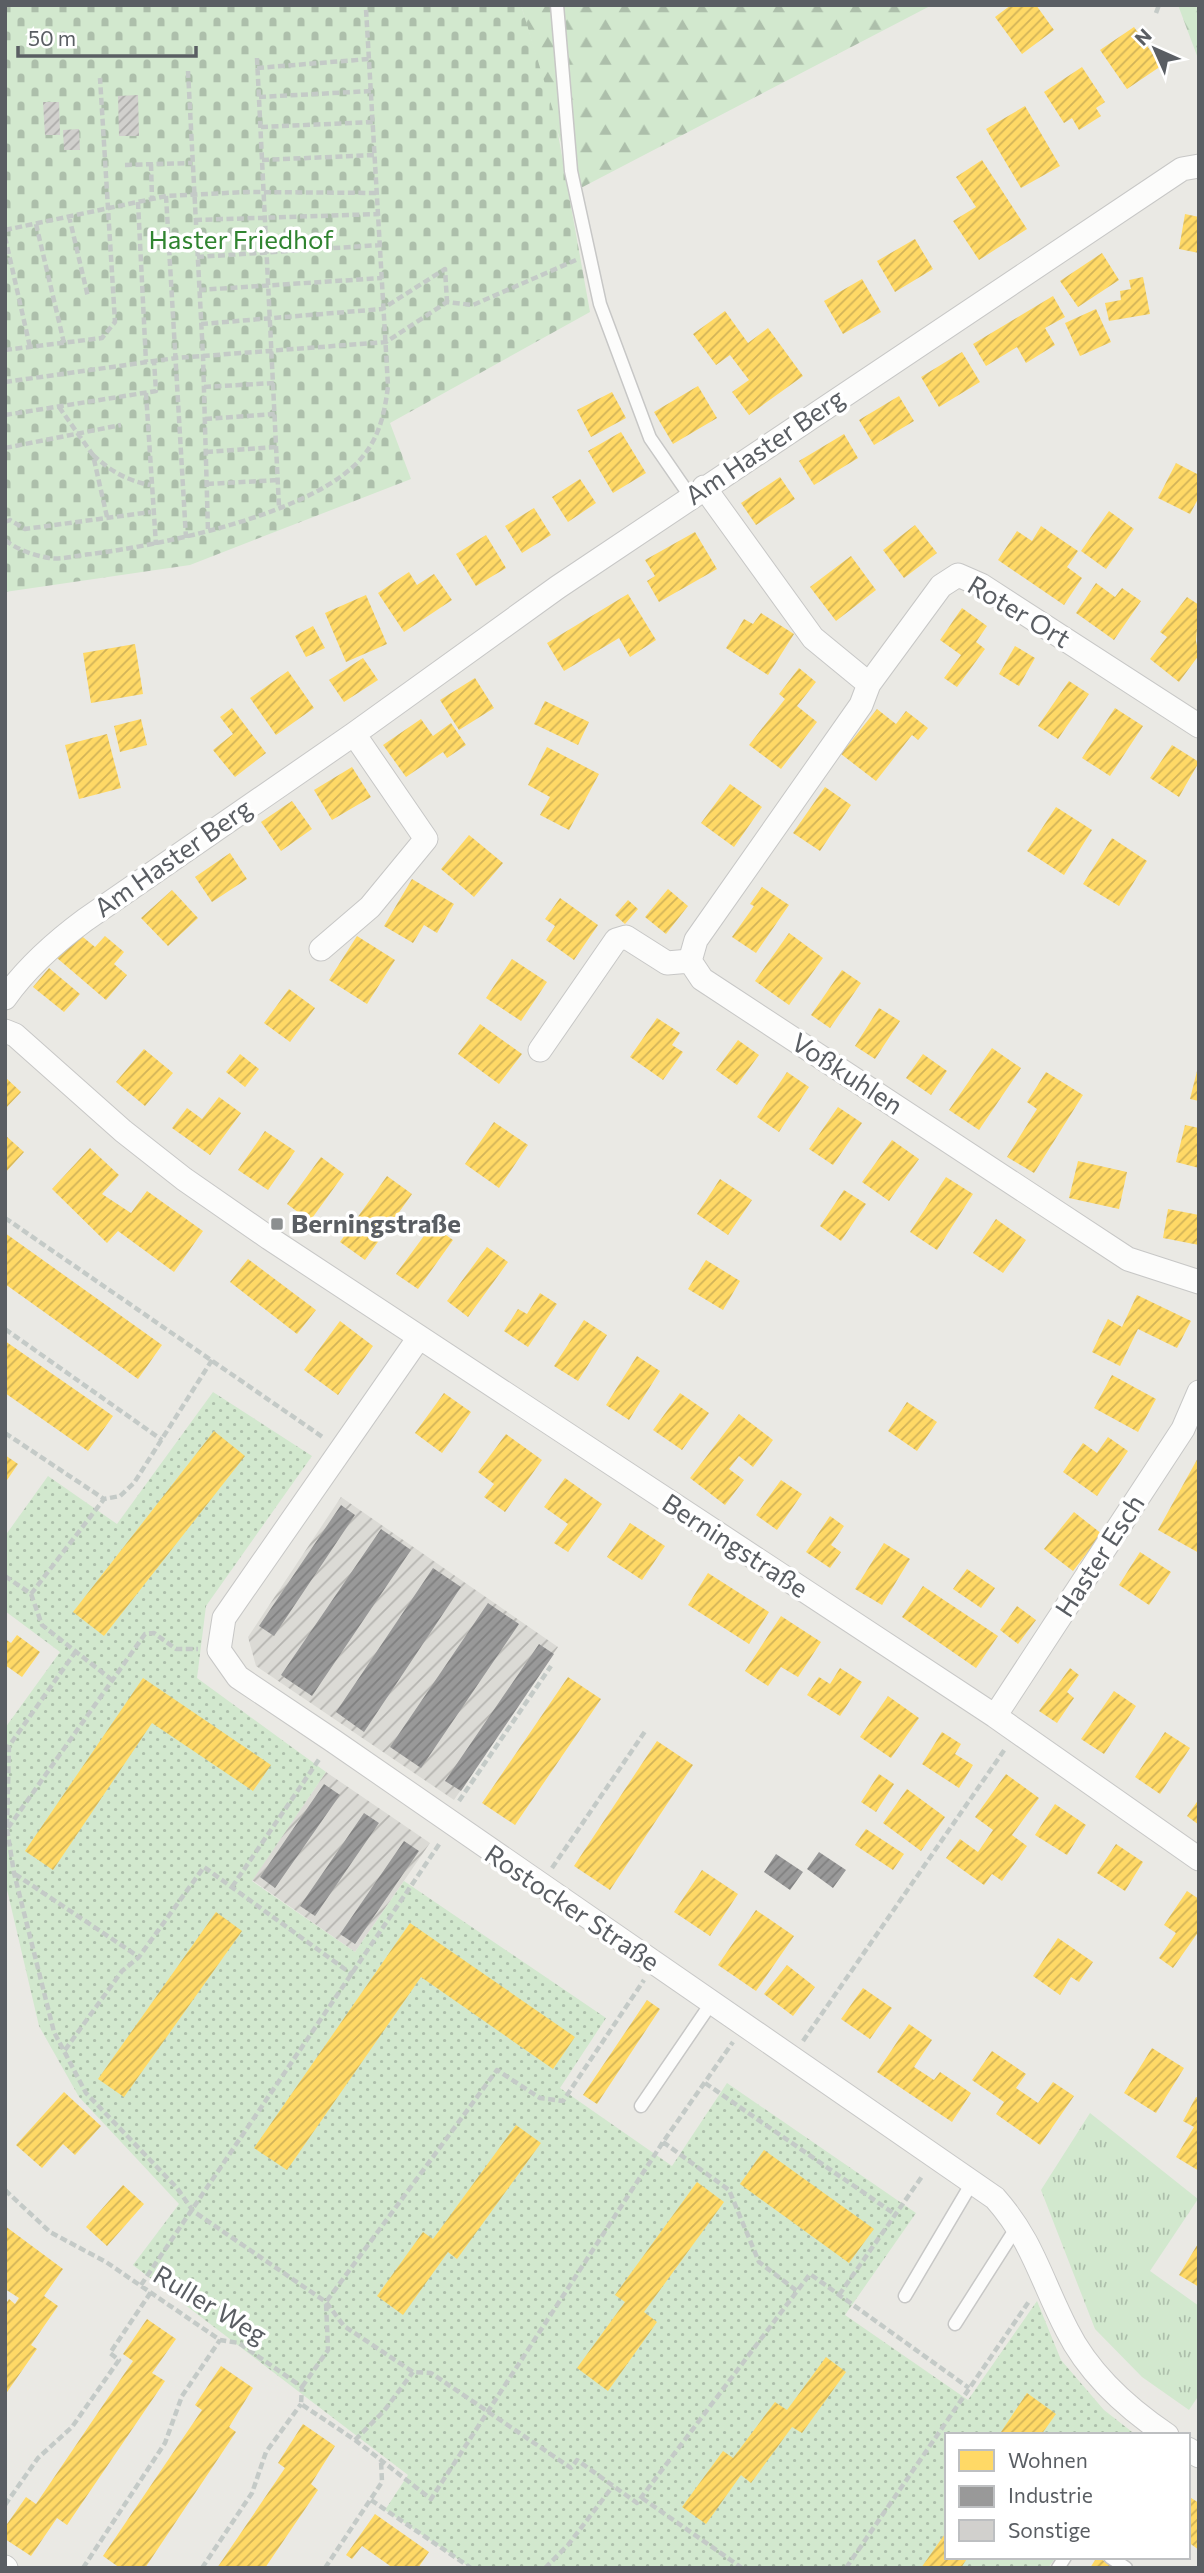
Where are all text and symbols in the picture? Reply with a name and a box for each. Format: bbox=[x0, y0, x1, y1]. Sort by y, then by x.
scale bar bbox=[18, 14, 196, 58]
north arrow bbox=[1120, 14, 1190, 84]
text: N bbox=[1129, 23, 1156, 50]
text: 50 m bbox=[28, 25, 76, 50]
park label: Haster Friedhof bbox=[148, 223, 334, 254]
street label: Am Haster Berg bbox=[679, 381, 850, 510]
street label: Roter Ort bbox=[963, 568, 1077, 653]
street label: Am Haster Berg bbox=[87, 791, 257, 923]
street label: Voßkuhlen bbox=[787, 1025, 909, 1120]
place label: Berningstraße bbox=[291, 1207, 461, 1238]
marker: Berningstraße bbox=[269, 1216, 285, 1232]
street label: Berningstraße bbox=[657, 1486, 814, 1603]
street label: Haster Esch bbox=[1048, 1488, 1150, 1622]
street label: Rostocker Straße bbox=[480, 1837, 666, 1977]
street label: Ruller Weg bbox=[149, 2258, 273, 2350]
legend bbox=[945, 2433, 1190, 2559]
text: Wohnen bbox=[1008, 2447, 1088, 2472]
text: Industrie bbox=[1008, 2482, 1093, 2507]
text: Sonstige bbox=[1008, 2517, 1091, 2542]

